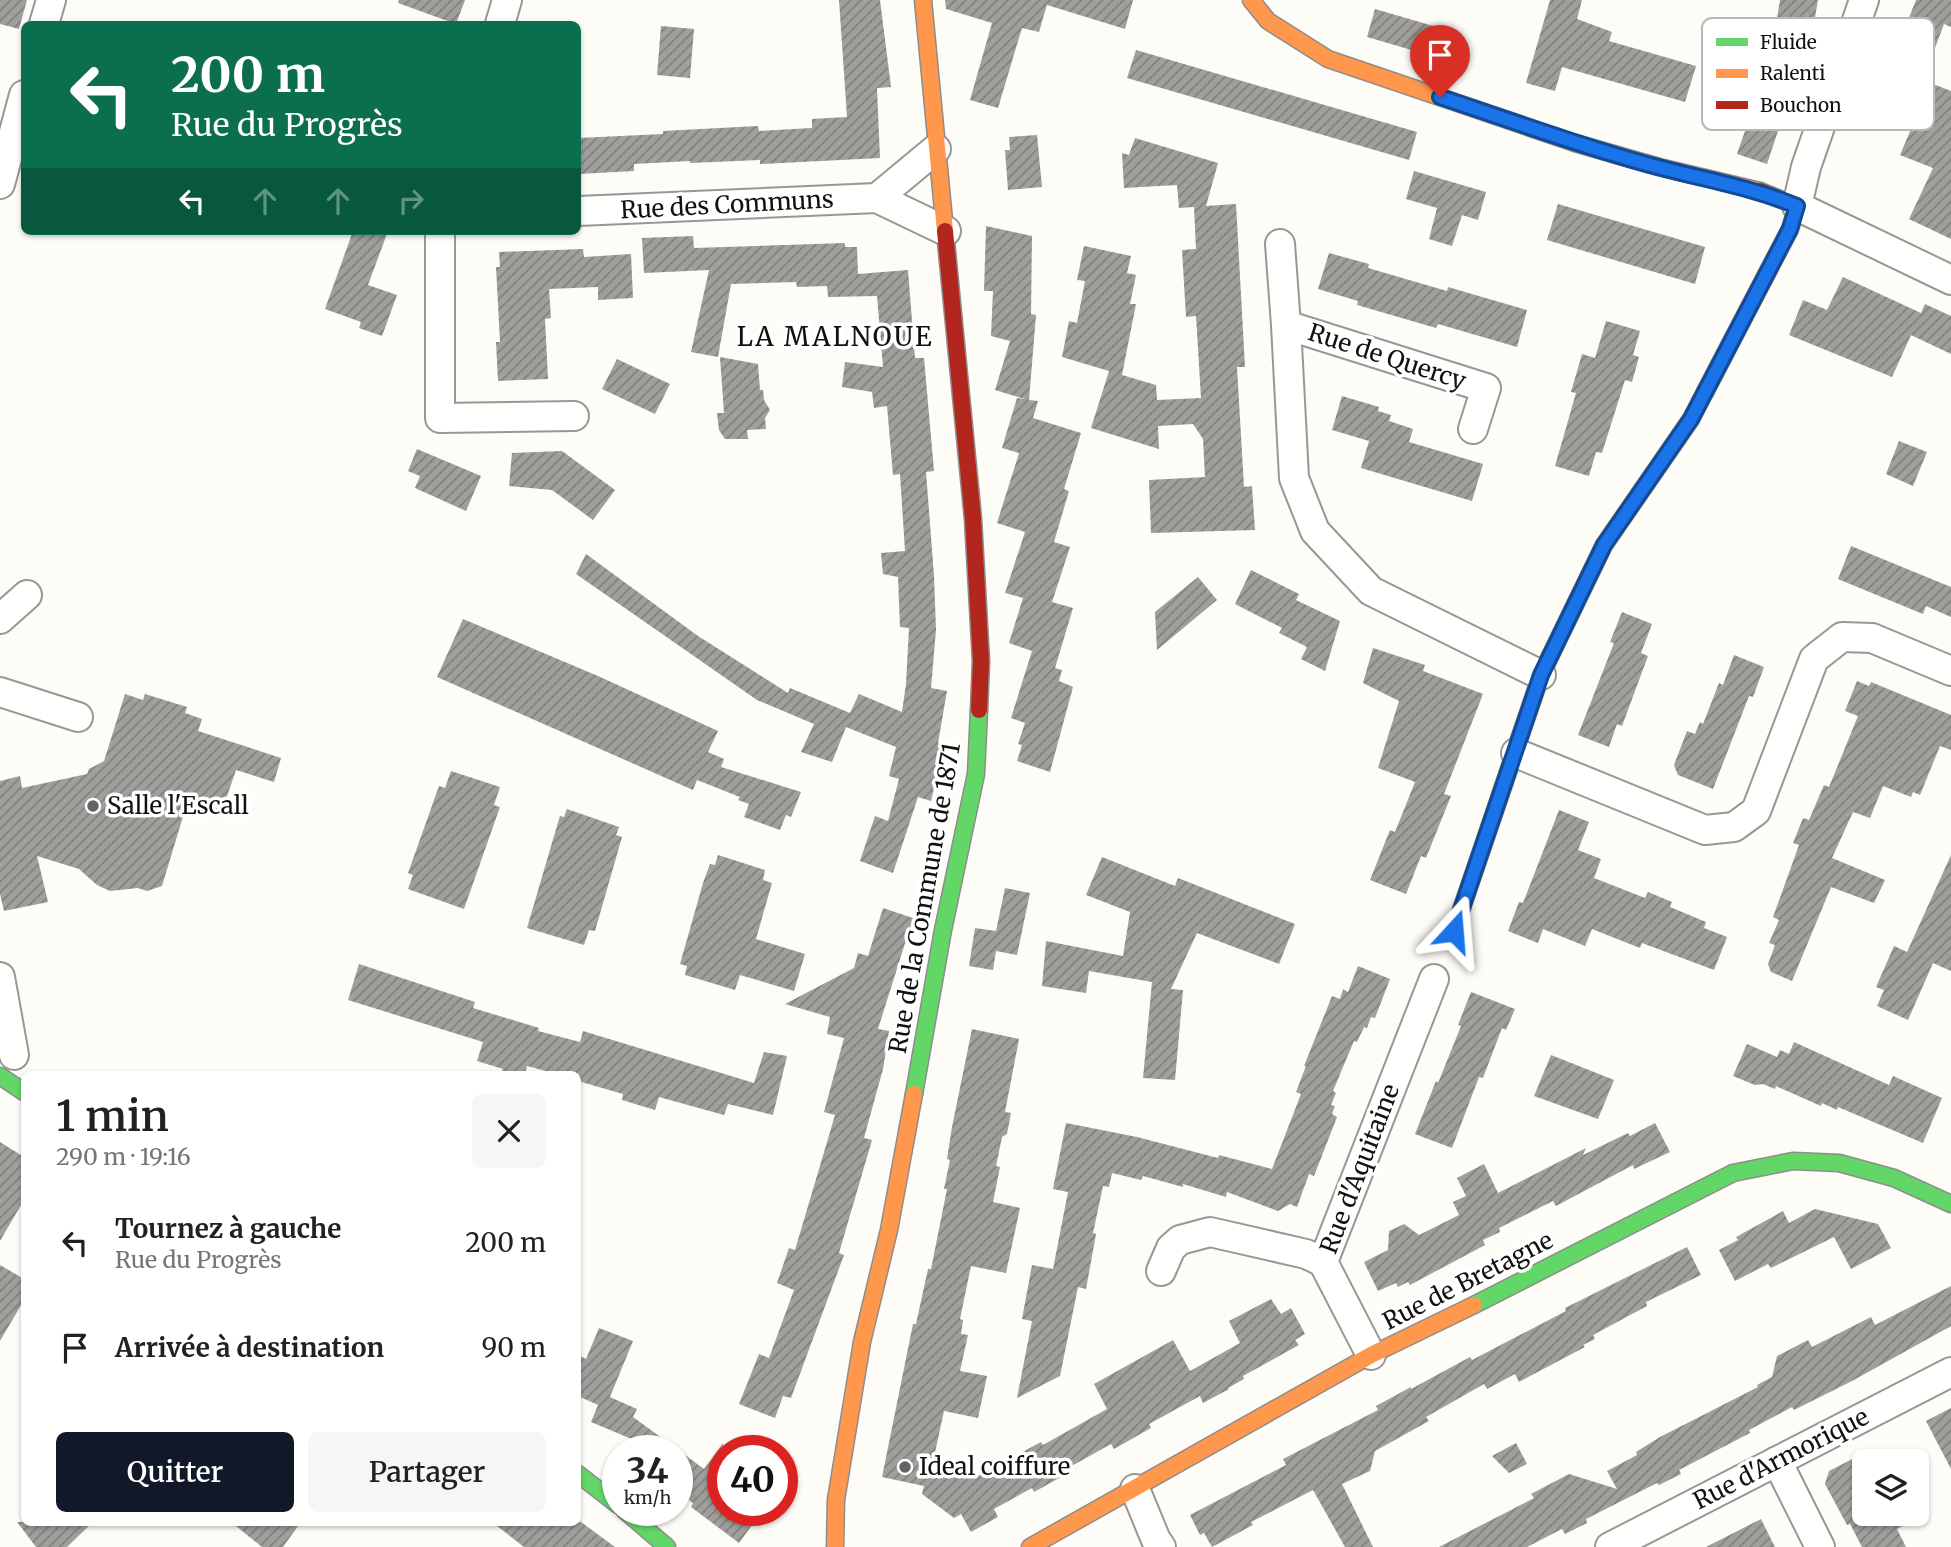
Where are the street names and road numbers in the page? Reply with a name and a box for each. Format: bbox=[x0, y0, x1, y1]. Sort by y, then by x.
street label: Rue des Communs bbox=[620, 183, 834, 226]
street label: Rue de Quercy bbox=[1304, 316, 1470, 397]
street label: Rue de la Commune de 1871 bbox=[882, 740, 967, 1056]
street label: Rue d'Aquitaine bbox=[1313, 1080, 1406, 1258]
street label: Rue de Bretagne bbox=[1377, 1224, 1558, 1337]
street label: Rue d'Armorique bbox=[1688, 1401, 1874, 1516]

